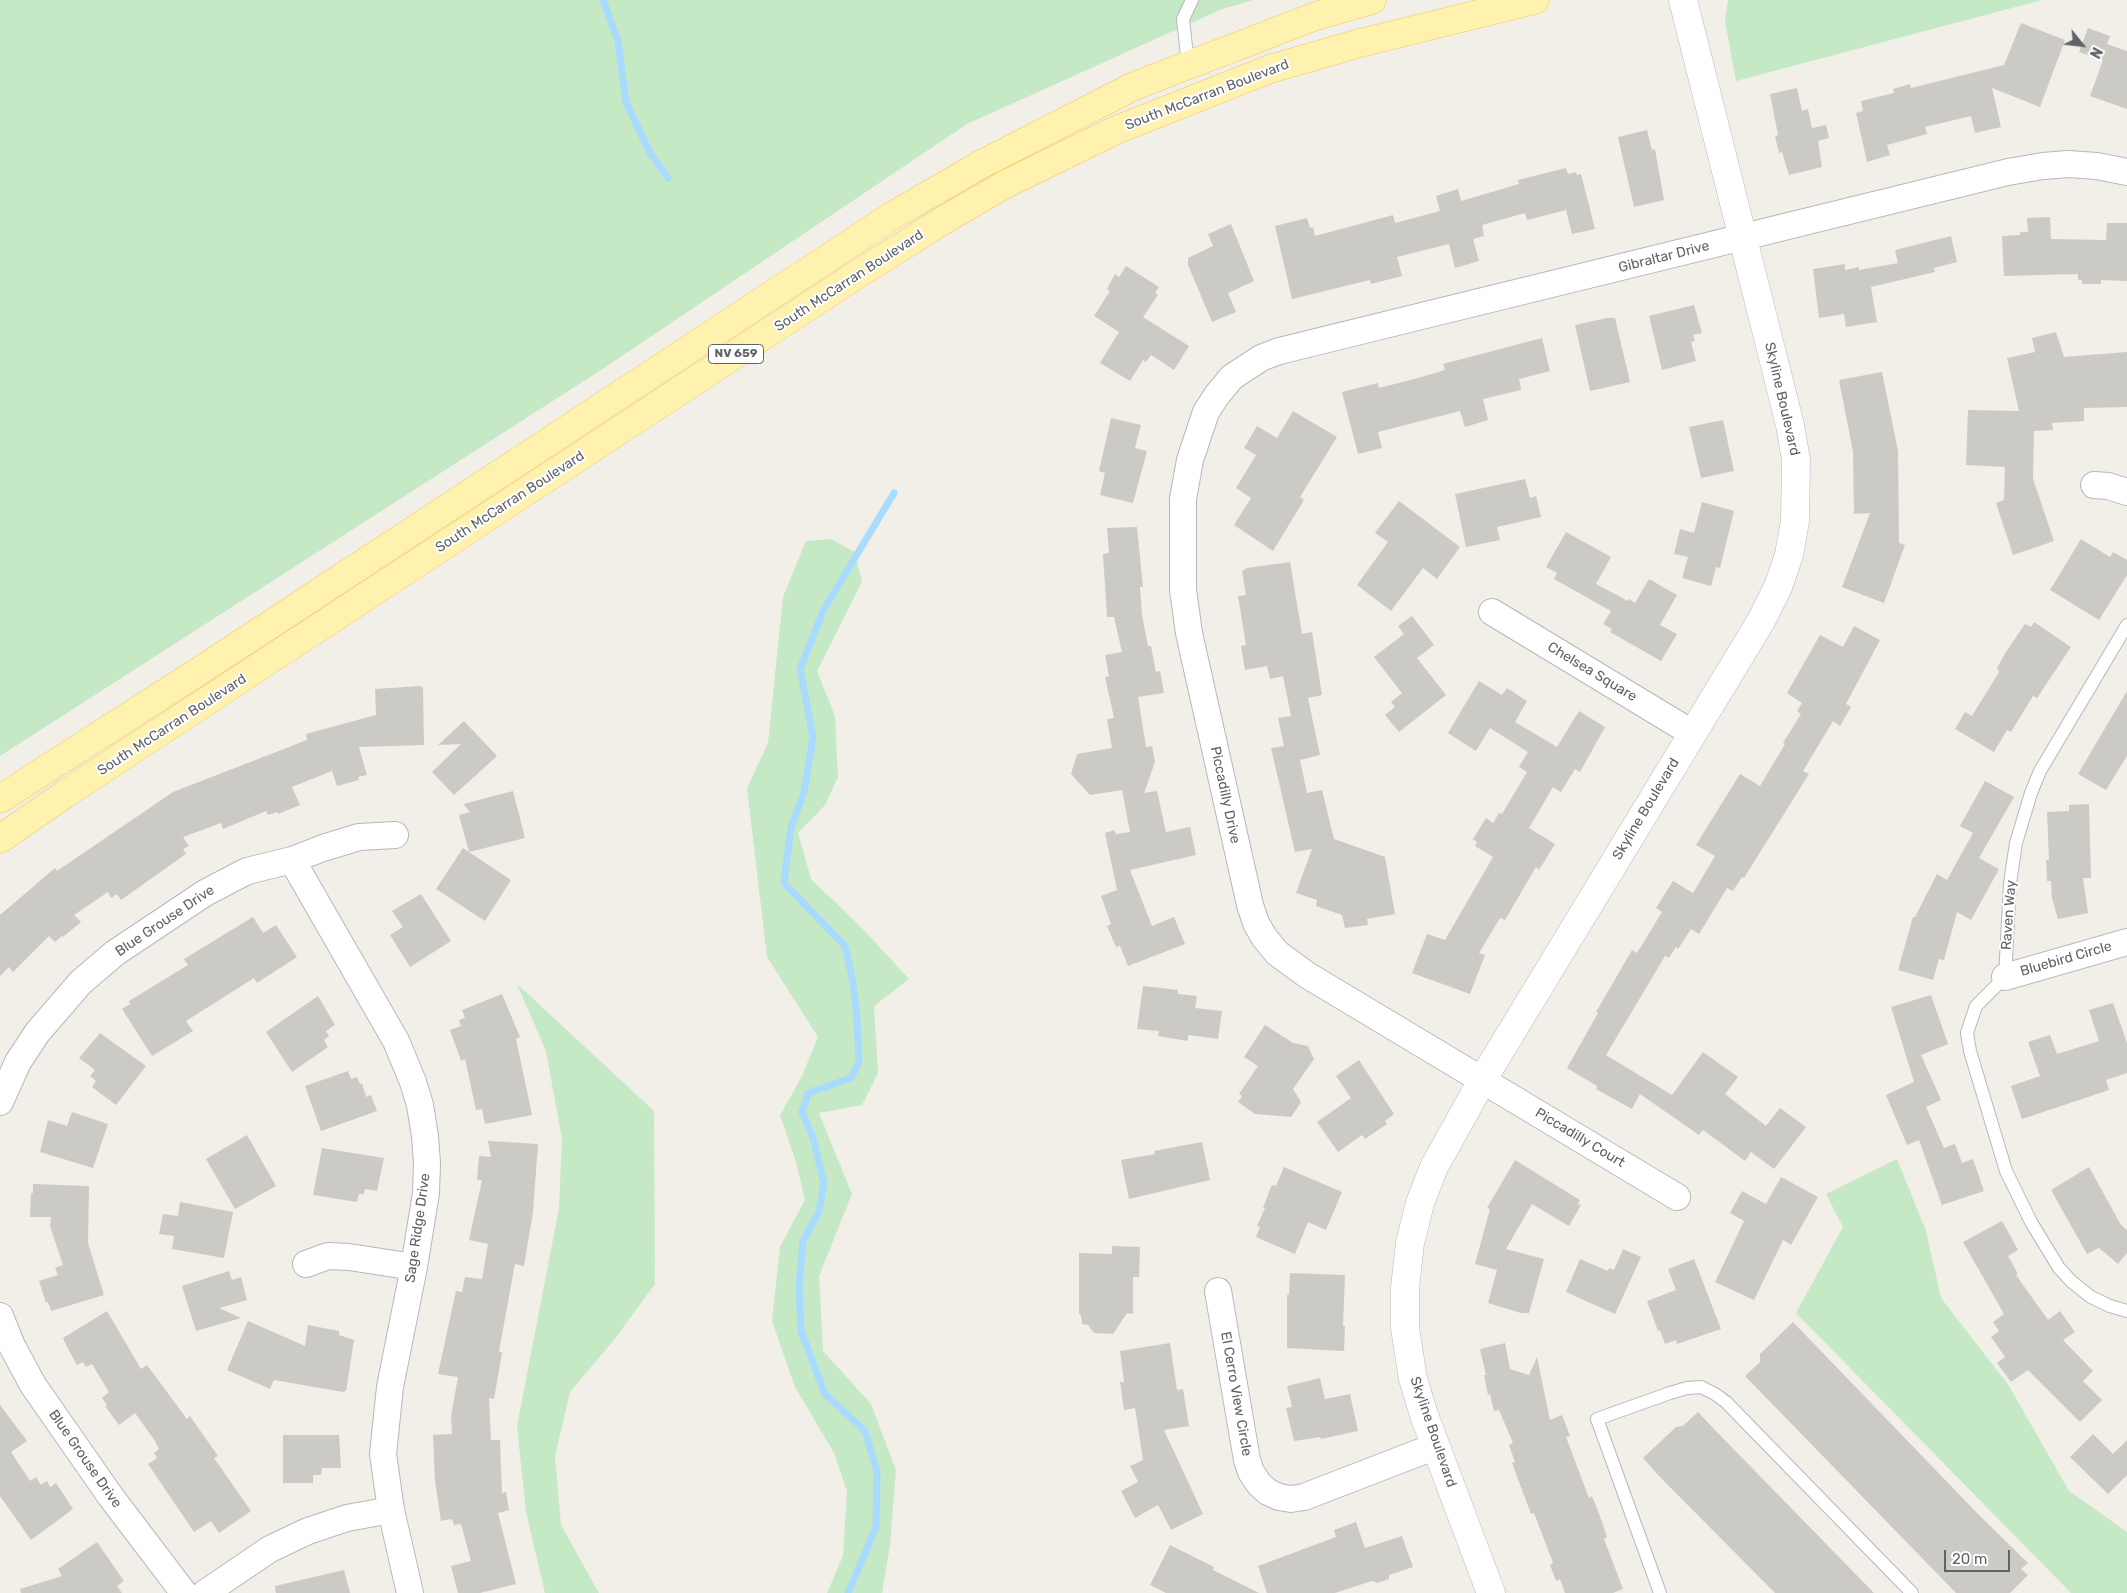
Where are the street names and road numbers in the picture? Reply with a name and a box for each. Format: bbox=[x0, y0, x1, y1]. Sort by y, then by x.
street label: South McCarran Boulevard bbox=[1123, 56, 1291, 134]
street label: South McCarran Boulevard bbox=[771, 227, 927, 335]
street label: Gibraltar Drive bbox=[1617, 238, 1711, 276]
street label: Skyline Boulevard bbox=[1761, 341, 1803, 457]
road number: NV 659 bbox=[708, 344, 764, 364]
street label: South McCarran Boulevard bbox=[432, 448, 588, 556]
street label: Chelsea Square bbox=[1544, 639, 1640, 705]
street label: South McCarran Boulevard bbox=[94, 671, 250, 779]
street label: Piccadilly Drive bbox=[1206, 745, 1244, 845]
street label: Skyline Boulevard bbox=[1609, 755, 1683, 863]
street label: Raven Way bbox=[1998, 879, 2020, 951]
street label: Blue Grouse Drive bbox=[112, 882, 218, 960]
street label: Bluebird Circle bbox=[2018, 938, 2114, 980]
street label: Piccadilly Court bbox=[1532, 1105, 1628, 1171]
street label: Sage Ridge Drive bbox=[402, 1172, 434, 1284]
street label: El Cerro View Circle bbox=[1217, 1330, 1255, 1458]
street label: Skyline Boulevard bbox=[1406, 1375, 1460, 1489]
street label: Blue Grouse Drive bbox=[45, 1407, 125, 1511]

